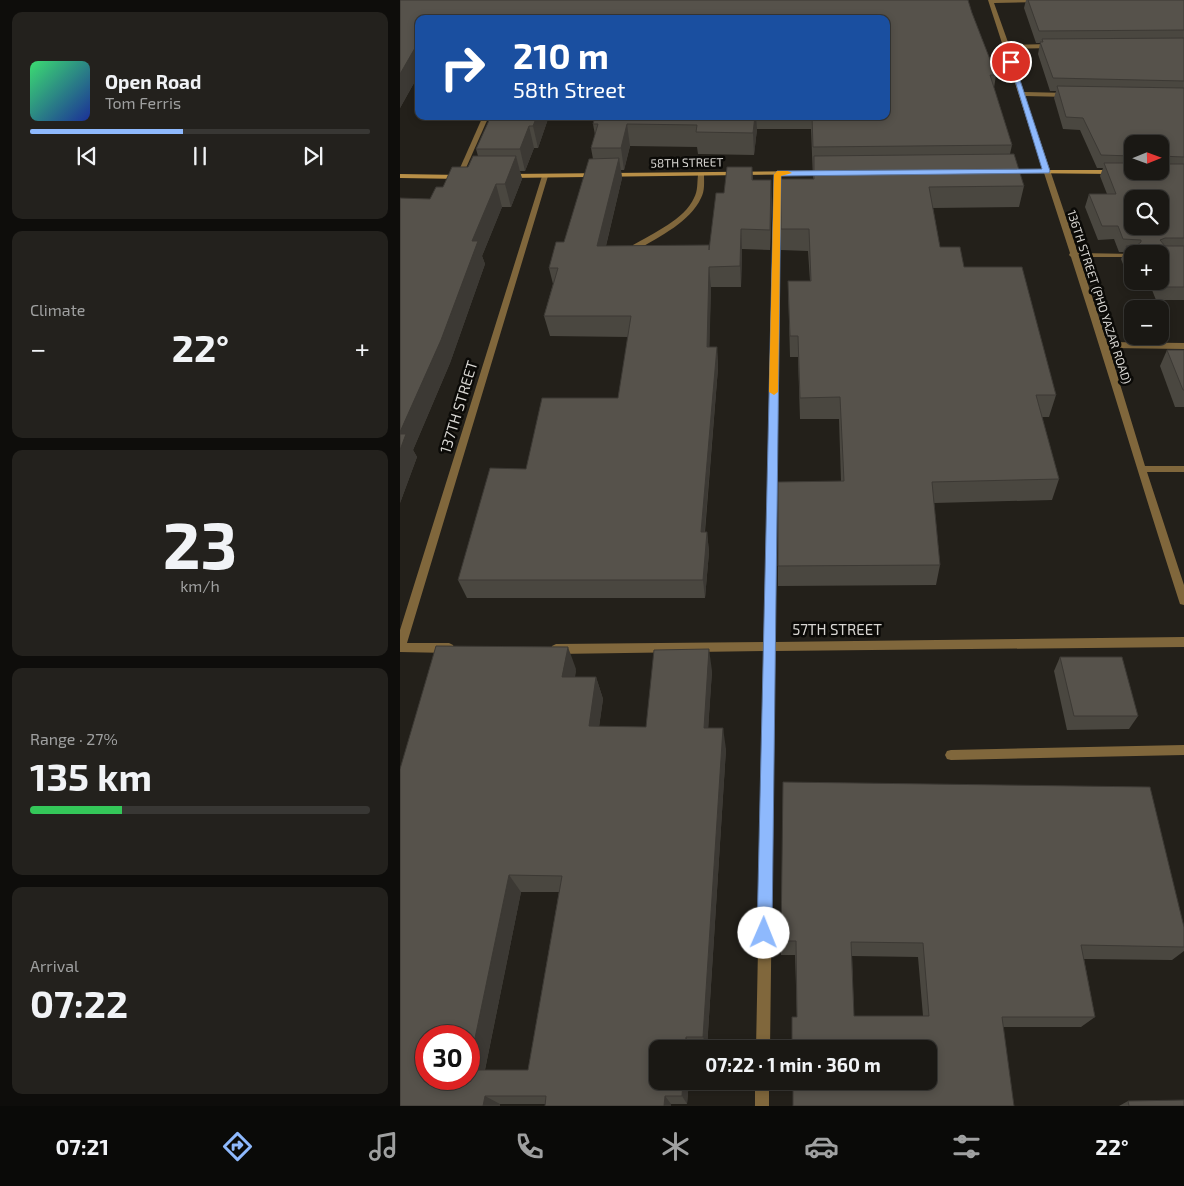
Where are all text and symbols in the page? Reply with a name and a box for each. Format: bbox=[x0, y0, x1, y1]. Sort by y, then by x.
text: 210 m bbox=[513, 34, 609, 76]
icon: right bbox=[430, 35, 495, 100]
pin bbox=[990, 41, 1032, 83]
icon: arrive bbox=[997, 48, 1025, 76]
text: Open Road bbox=[105, 70, 201, 93]
text: 58th Street bbox=[513, 76, 625, 102]
text: Tom Ferris bbox=[105, 93, 181, 112]
north arrow bbox=[1124, 135, 1169, 180]
map controls bbox=[1124, 135, 1169, 345]
icon: previous bbox=[73, 142, 101, 170]
icon: pause bbox=[186, 142, 214, 170]
icon: next bbox=[299, 142, 327, 170]
street label: 58TH STREET bbox=[650, 154, 724, 170]
button: search bbox=[1124, 190, 1169, 235]
street label: 136TH STREET (PHO YAZAR ROAD) bbox=[1065, 208, 1135, 385]
button: + bbox=[1124, 245, 1169, 290]
text: Climate bbox=[30, 300, 85, 319]
button: − bbox=[1124, 300, 1169, 345]
text: 22° bbox=[172, 324, 229, 370]
text: − bbox=[30, 331, 46, 365]
text: + bbox=[355, 331, 370, 365]
street label: 137TH STREET bbox=[435, 358, 481, 455]
text: 23 bbox=[163, 504, 237, 582]
text: km/h bbox=[180, 576, 220, 595]
street label: 57TH STREET bbox=[792, 620, 882, 638]
text: Range · 27% bbox=[30, 729, 118, 748]
text: 135 km bbox=[30, 753, 152, 799]
position arrow bbox=[737, 906, 789, 958]
text: Arrival bbox=[30, 956, 79, 975]
text: 07:22 bbox=[30, 980, 128, 1026]
speed limit sign: 30 bbox=[415, 1025, 480, 1090]
text: 07:22 · 1 min · 360 m bbox=[705, 1053, 881, 1076]
icon: directions bbox=[220, 1129, 255, 1164]
icon: music bbox=[366, 1129, 401, 1164]
icon: phone bbox=[512, 1129, 547, 1164]
icon: climate bbox=[658, 1129, 693, 1164]
icon: car bbox=[804, 1129, 839, 1164]
icon: filters bbox=[949, 1129, 984, 1164]
text: 07:21 bbox=[55, 1133, 109, 1159]
text: 22° bbox=[1095, 1133, 1129, 1159]

